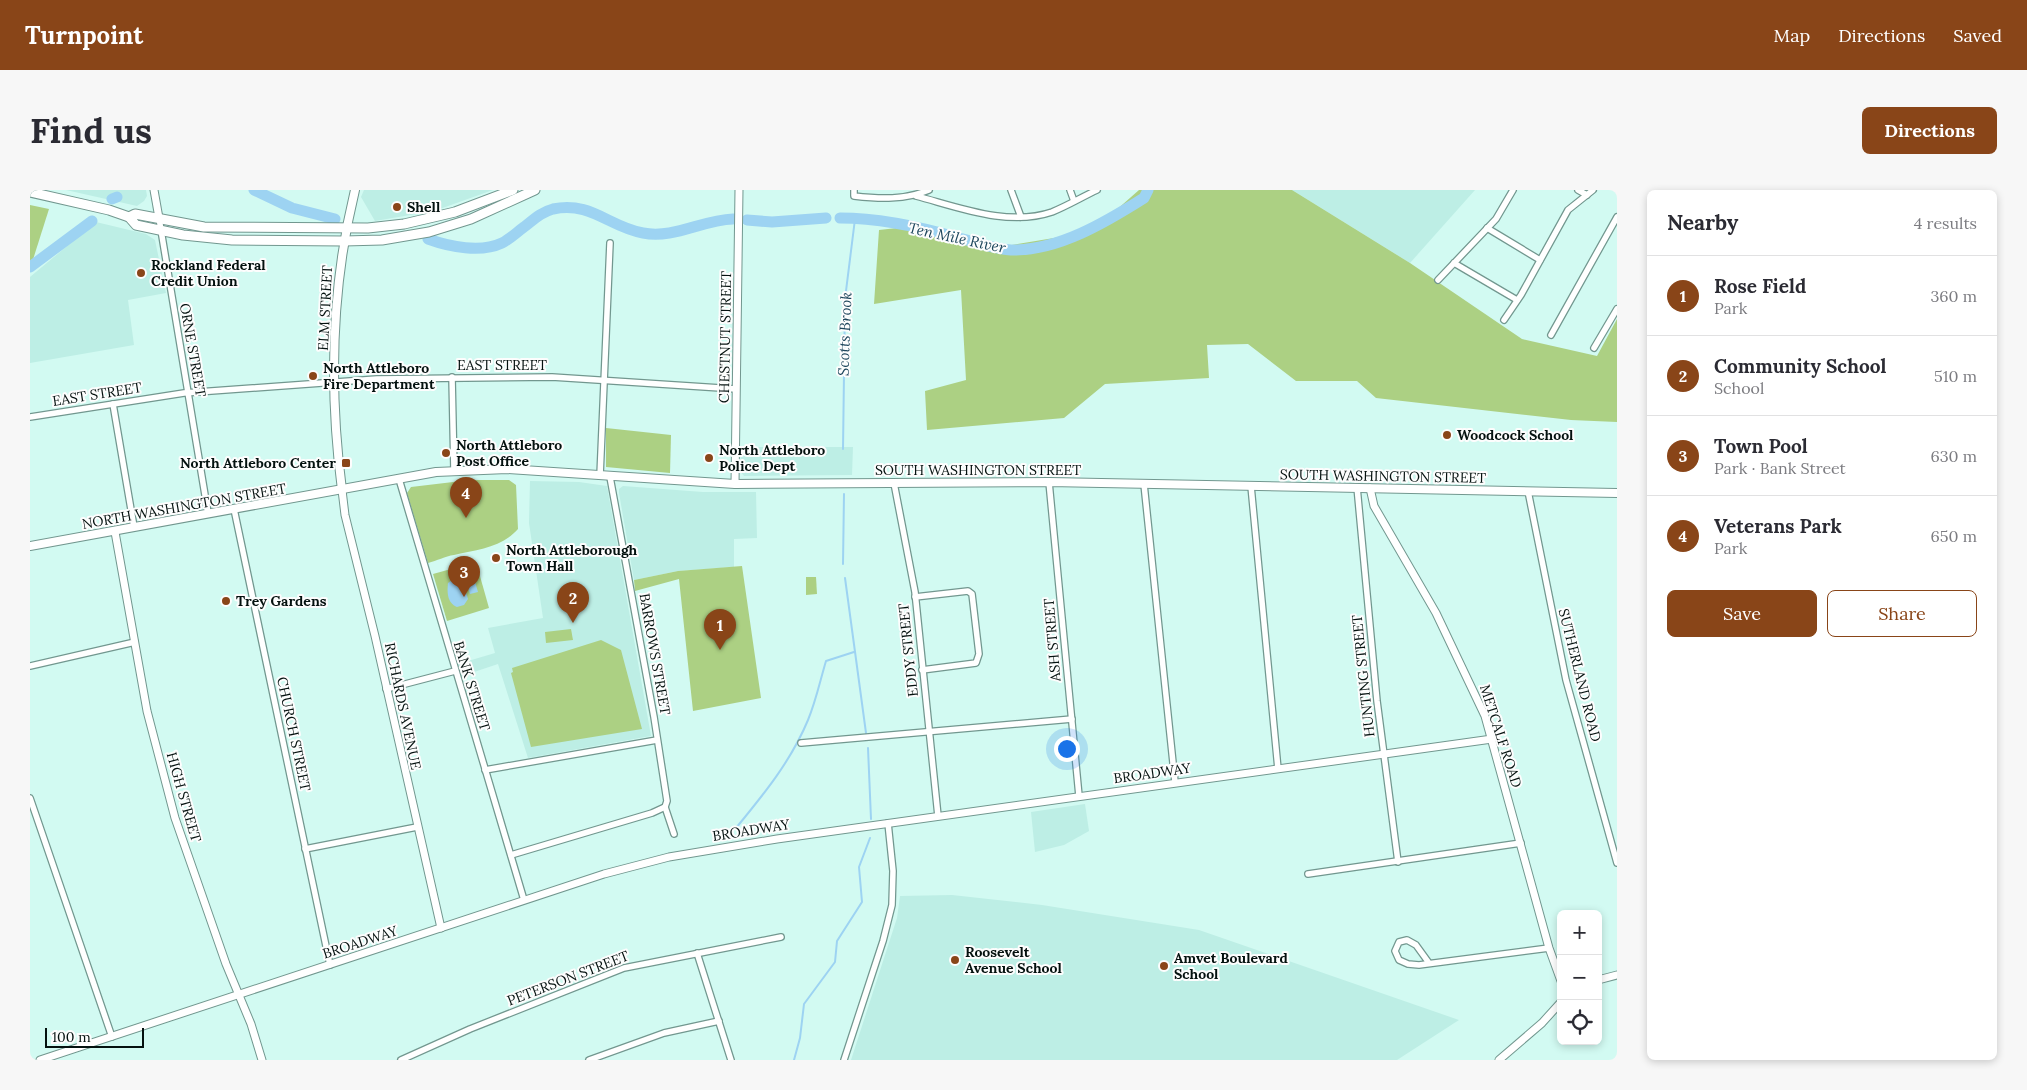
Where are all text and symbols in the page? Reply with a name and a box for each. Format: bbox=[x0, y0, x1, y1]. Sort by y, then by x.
text: Turnpoint bbox=[25, 20, 143, 51]
text: Map bbox=[1774, 24, 1810, 47]
text: Directions bbox=[1838, 24, 1925, 47]
text: Saved bbox=[1953, 24, 2002, 47]
button: Directions bbox=[1862, 107, 1997, 154]
text: Find us bbox=[30, 108, 152, 153]
place label: Shell bbox=[407, 198, 441, 216]
marker: Shell bbox=[391, 201, 403, 213]
text: Nearby bbox=[1667, 209, 1738, 236]
text: 4 results bbox=[1914, 213, 1977, 233]
water label: Ten Mile River bbox=[907, 218, 1008, 257]
place label: Rockland Federal Credit Union bbox=[151, 256, 266, 290]
street label: ELM STREET bbox=[314, 265, 336, 351]
marker: Rockland Federal Credit Union bbox=[135, 267, 147, 279]
street label: CHESTNUT STREET bbox=[715, 271, 735, 403]
text: Rose Field bbox=[1714, 274, 1806, 298]
text: 1 bbox=[1680, 286, 1686, 306]
text: 360 m bbox=[1930, 286, 1977, 306]
water label: Scotts Brook bbox=[834, 291, 855, 376]
text: Park bbox=[1714, 298, 1747, 318]
street label: ORNE STREET bbox=[176, 302, 210, 398]
text: Community School bbox=[1714, 354, 1886, 378]
street label: EAST STREET bbox=[457, 356, 547, 374]
place label: North Attleboro Fire Department bbox=[323, 359, 435, 393]
text: 2 bbox=[1679, 366, 1687, 386]
text: 510 m bbox=[1934, 366, 1977, 386]
marker: North Attleboro Fire Department bbox=[307, 370, 319, 382]
street label: EAST STREET bbox=[51, 378, 143, 410]
text: School bbox=[1714, 378, 1764, 398]
place label: Woodcock School bbox=[1457, 426, 1574, 444]
marker: Woodcock School bbox=[1441, 429, 1453, 441]
text: Town Pool bbox=[1714, 434, 1808, 458]
place label: North Attleboro Post Office bbox=[456, 436, 562, 470]
place label: North Attleboro Police Dept bbox=[719, 441, 825, 475]
text: 3 bbox=[1679, 446, 1687, 466]
text: 630 m bbox=[1930, 446, 1977, 466]
marker: North Attleboro Post Office bbox=[440, 447, 452, 459]
marker: North Attleboro Police Dept bbox=[703, 452, 715, 464]
place label: North Attleboro Center bbox=[180, 454, 336, 472]
marker: North Attleboro Center bbox=[340, 457, 352, 469]
text: Park · Bank Street bbox=[1714, 458, 1846, 478]
street label: SOUTH WASHINGTON STREET bbox=[875, 461, 1081, 479]
street label: SOUTH WASHINGTON STREET bbox=[1280, 465, 1486, 487]
pin: 4 bbox=[450, 477, 482, 518]
street label: NORTH WASHINGTON STREET bbox=[80, 479, 288, 533]
text: Veterans Park bbox=[1714, 514, 1842, 538]
text: 4 bbox=[1679, 526, 1687, 546]
text: 650 m bbox=[1931, 526, 1977, 546]
text: Park bbox=[1714, 538, 1747, 558]
place label: North Attleborough Town Hall bbox=[506, 541, 638, 575]
marker: North Attleborough Town Hall bbox=[490, 552, 502, 564]
pin: 3 bbox=[448, 556, 480, 597]
pin: 2 bbox=[557, 582, 589, 623]
button: Save bbox=[1667, 590, 1817, 637]
button: Share bbox=[1827, 590, 1977, 637]
place label: Trey Gardens bbox=[236, 592, 327, 610]
street label: BARROWS STREET bbox=[635, 592, 675, 716]
marker: Trey Gardens bbox=[220, 595, 232, 607]
street label: ASH STREET bbox=[1039, 598, 1065, 683]
street label: EDDY STREET bbox=[894, 602, 922, 698]
street label: SUTHERLAND ROAD bbox=[1555, 607, 1605, 743]
pin: 1 bbox=[704, 609, 736, 650]
street label: HUNTING STREET bbox=[1348, 614, 1378, 738]
street label: BANK STREET bbox=[450, 639, 494, 733]
street label: RICHARDS AVENUE bbox=[381, 641, 425, 772]
street label: CHURCH STREET bbox=[273, 675, 315, 793]
street label: METCALF ROAD bbox=[1476, 682, 1526, 790]
your location bbox=[1054, 736, 1080, 762]
street label: HIGH STREET bbox=[163, 750, 205, 844]
street label: BROADWAY bbox=[1112, 759, 1193, 787]
street label: BROADWAY bbox=[711, 815, 792, 845]
map controls bbox=[1557, 910, 1602, 1045]
button: + bbox=[1557, 910, 1602, 955]
street label: BROADWAY bbox=[320, 921, 401, 963]
place label: Roosevelt Avenue School bbox=[965, 943, 1062, 977]
street label: PETERSON STREET bbox=[505, 946, 631, 1010]
place label: Amvet Boulevard School bbox=[1174, 949, 1288, 983]
marker: Roosevelt Avenue School bbox=[949, 954, 961, 966]
button: − bbox=[1557, 955, 1602, 1000]
marker: Amvet Boulevard School bbox=[1158, 960, 1170, 972]
button: locate bbox=[1557, 1000, 1602, 1045]
scale bar bbox=[45, 1025, 144, 1048]
text: 100 m bbox=[52, 1028, 91, 1046]

